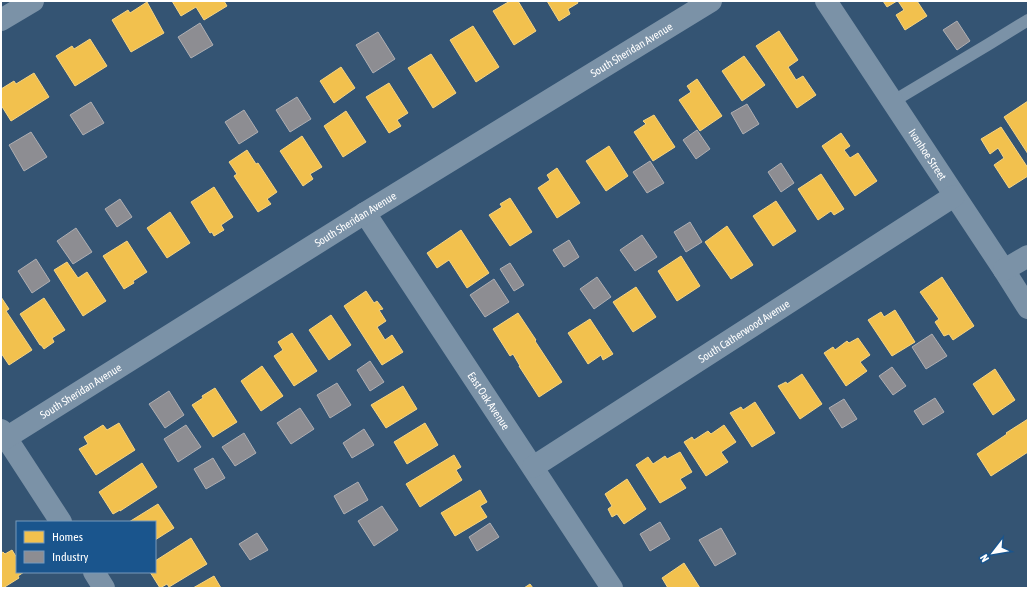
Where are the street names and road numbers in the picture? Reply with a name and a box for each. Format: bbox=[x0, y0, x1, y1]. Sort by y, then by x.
street label: South Sheridan Avenue bbox=[588, 20, 674, 79]
street label: Ivanhoe Street bbox=[906, 127, 949, 182]
street label: South Sheridan Avenue bbox=[312, 189, 398, 249]
street label: South Catherwood Avenue bbox=[696, 297, 792, 365]
street label: South Sheridan Avenue bbox=[38, 361, 124, 421]
street label: East Oak Avenue bbox=[465, 370, 512, 432]

